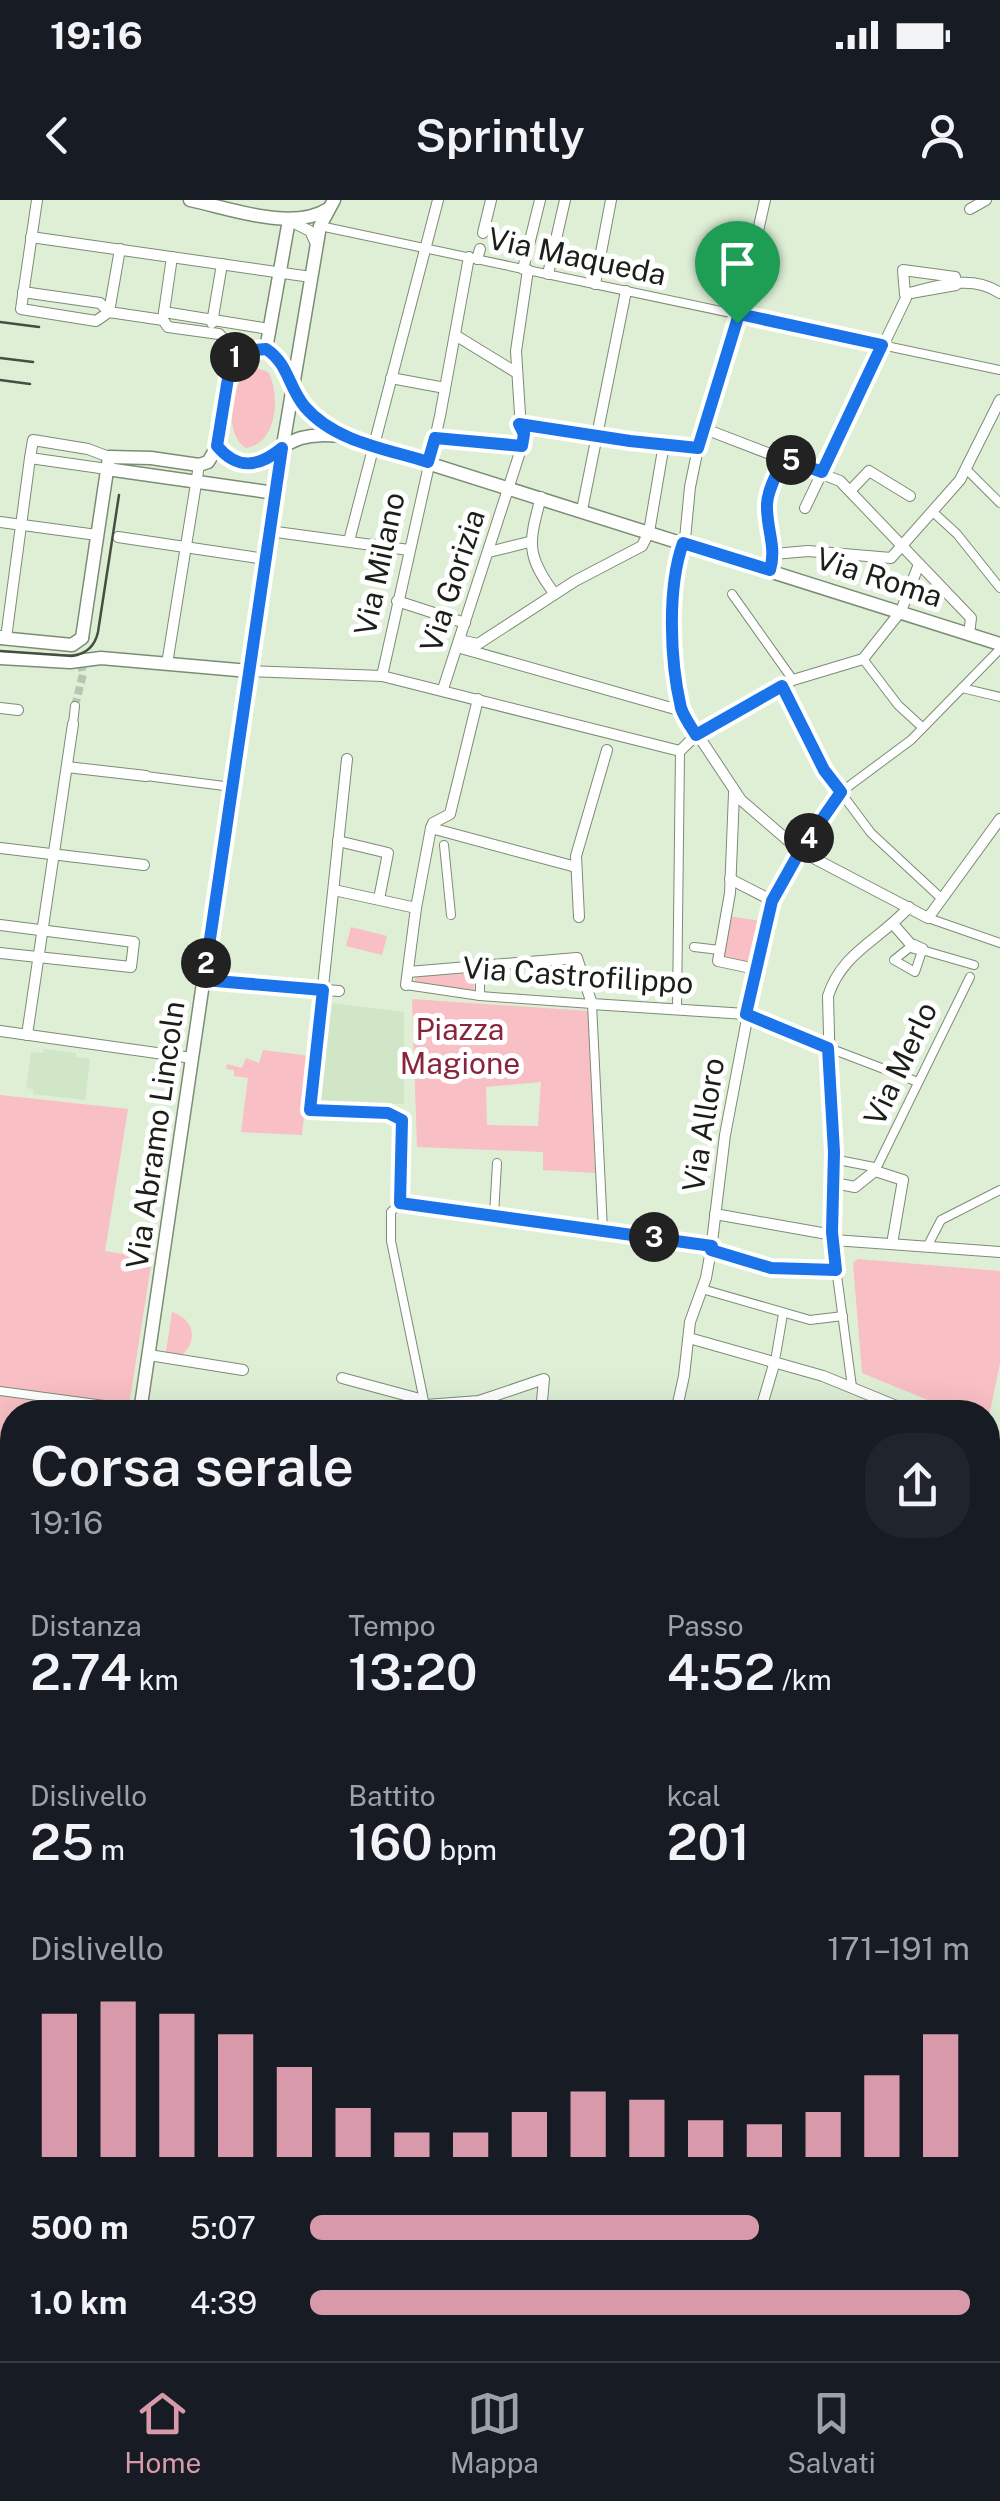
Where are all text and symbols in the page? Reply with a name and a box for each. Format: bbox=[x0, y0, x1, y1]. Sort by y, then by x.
text: 19:16 bbox=[50, 13, 143, 58]
icon: back bbox=[30, 108, 85, 163]
icon: person bbox=[915, 108, 970, 163]
text: Sprintly bbox=[415, 109, 585, 162]
street label: Via Maqueda bbox=[485, 220, 670, 292]
pin bbox=[695, 221, 780, 324]
icon: arrive bbox=[710, 236, 765, 291]
pin: 1 bbox=[210, 332, 260, 382]
text: 1 bbox=[229, 340, 241, 373]
pin: 5 bbox=[766, 435, 816, 485]
text: 5 bbox=[782, 443, 800, 476]
street label: Via Milano bbox=[346, 489, 412, 639]
street label: Via Gorizia bbox=[412, 505, 492, 657]
street label: Via Roma bbox=[812, 540, 947, 614]
pin: 4 bbox=[784, 813, 834, 863]
text: 4 bbox=[800, 821, 818, 854]
pin: 2 bbox=[181, 938, 231, 988]
text: 2 bbox=[197, 946, 215, 979]
street label: Via Castrofilippo bbox=[461, 949, 695, 1001]
street label: Via Merlo bbox=[856, 996, 944, 1131]
street label: Via Abramo Lincoln bbox=[118, 999, 192, 1271]
park label: Piazza Magione bbox=[400, 1011, 520, 1081]
street label: Via Alloro bbox=[675, 1055, 731, 1194]
pin: 3 bbox=[629, 1212, 679, 1262]
text: 3 bbox=[645, 1220, 663, 1253]
button: share bbox=[865, 1433, 970, 1538]
text: Corsa serale bbox=[30, 1434, 354, 1498]
text: 19:16 bbox=[30, 1504, 103, 1541]
text: Distanza bbox=[30, 1609, 142, 1642]
text: Tempo bbox=[348, 1609, 436, 1642]
text: Passo bbox=[667, 1609, 744, 1642]
text: 2.74 bbox=[30, 1642, 132, 1701]
text: 13:20 bbox=[348, 1642, 478, 1701]
text: 4:52 bbox=[667, 1642, 775, 1701]
text: km bbox=[132, 1663, 179, 1696]
text: /km bbox=[775, 1663, 832, 1696]
text: Dislivello bbox=[30, 1779, 147, 1812]
text: Battito bbox=[348, 1779, 436, 1812]
text: kcal bbox=[667, 1779, 721, 1812]
text: 25 bbox=[30, 1812, 94, 1871]
text: 160 bbox=[348, 1812, 433, 1871]
text: 201 bbox=[667, 1812, 750, 1871]
text: m bbox=[94, 1833, 125, 1866]
text: bpm bbox=[433, 1833, 497, 1866]
text: Dislivello bbox=[30, 1930, 164, 1967]
text: 171–191 m bbox=[827, 1930, 970, 1967]
text: 500 m bbox=[30, 2209, 129, 2246]
text: 5:07 bbox=[190, 2209, 256, 2246]
text: 1.0 km bbox=[30, 2284, 127, 2321]
text: 4:39 bbox=[190, 2284, 257, 2321]
tab: Home bbox=[124, 2386, 201, 2479]
tab: Mappa bbox=[450, 2386, 539, 2479]
tab: Salvati bbox=[787, 2386, 876, 2479]

